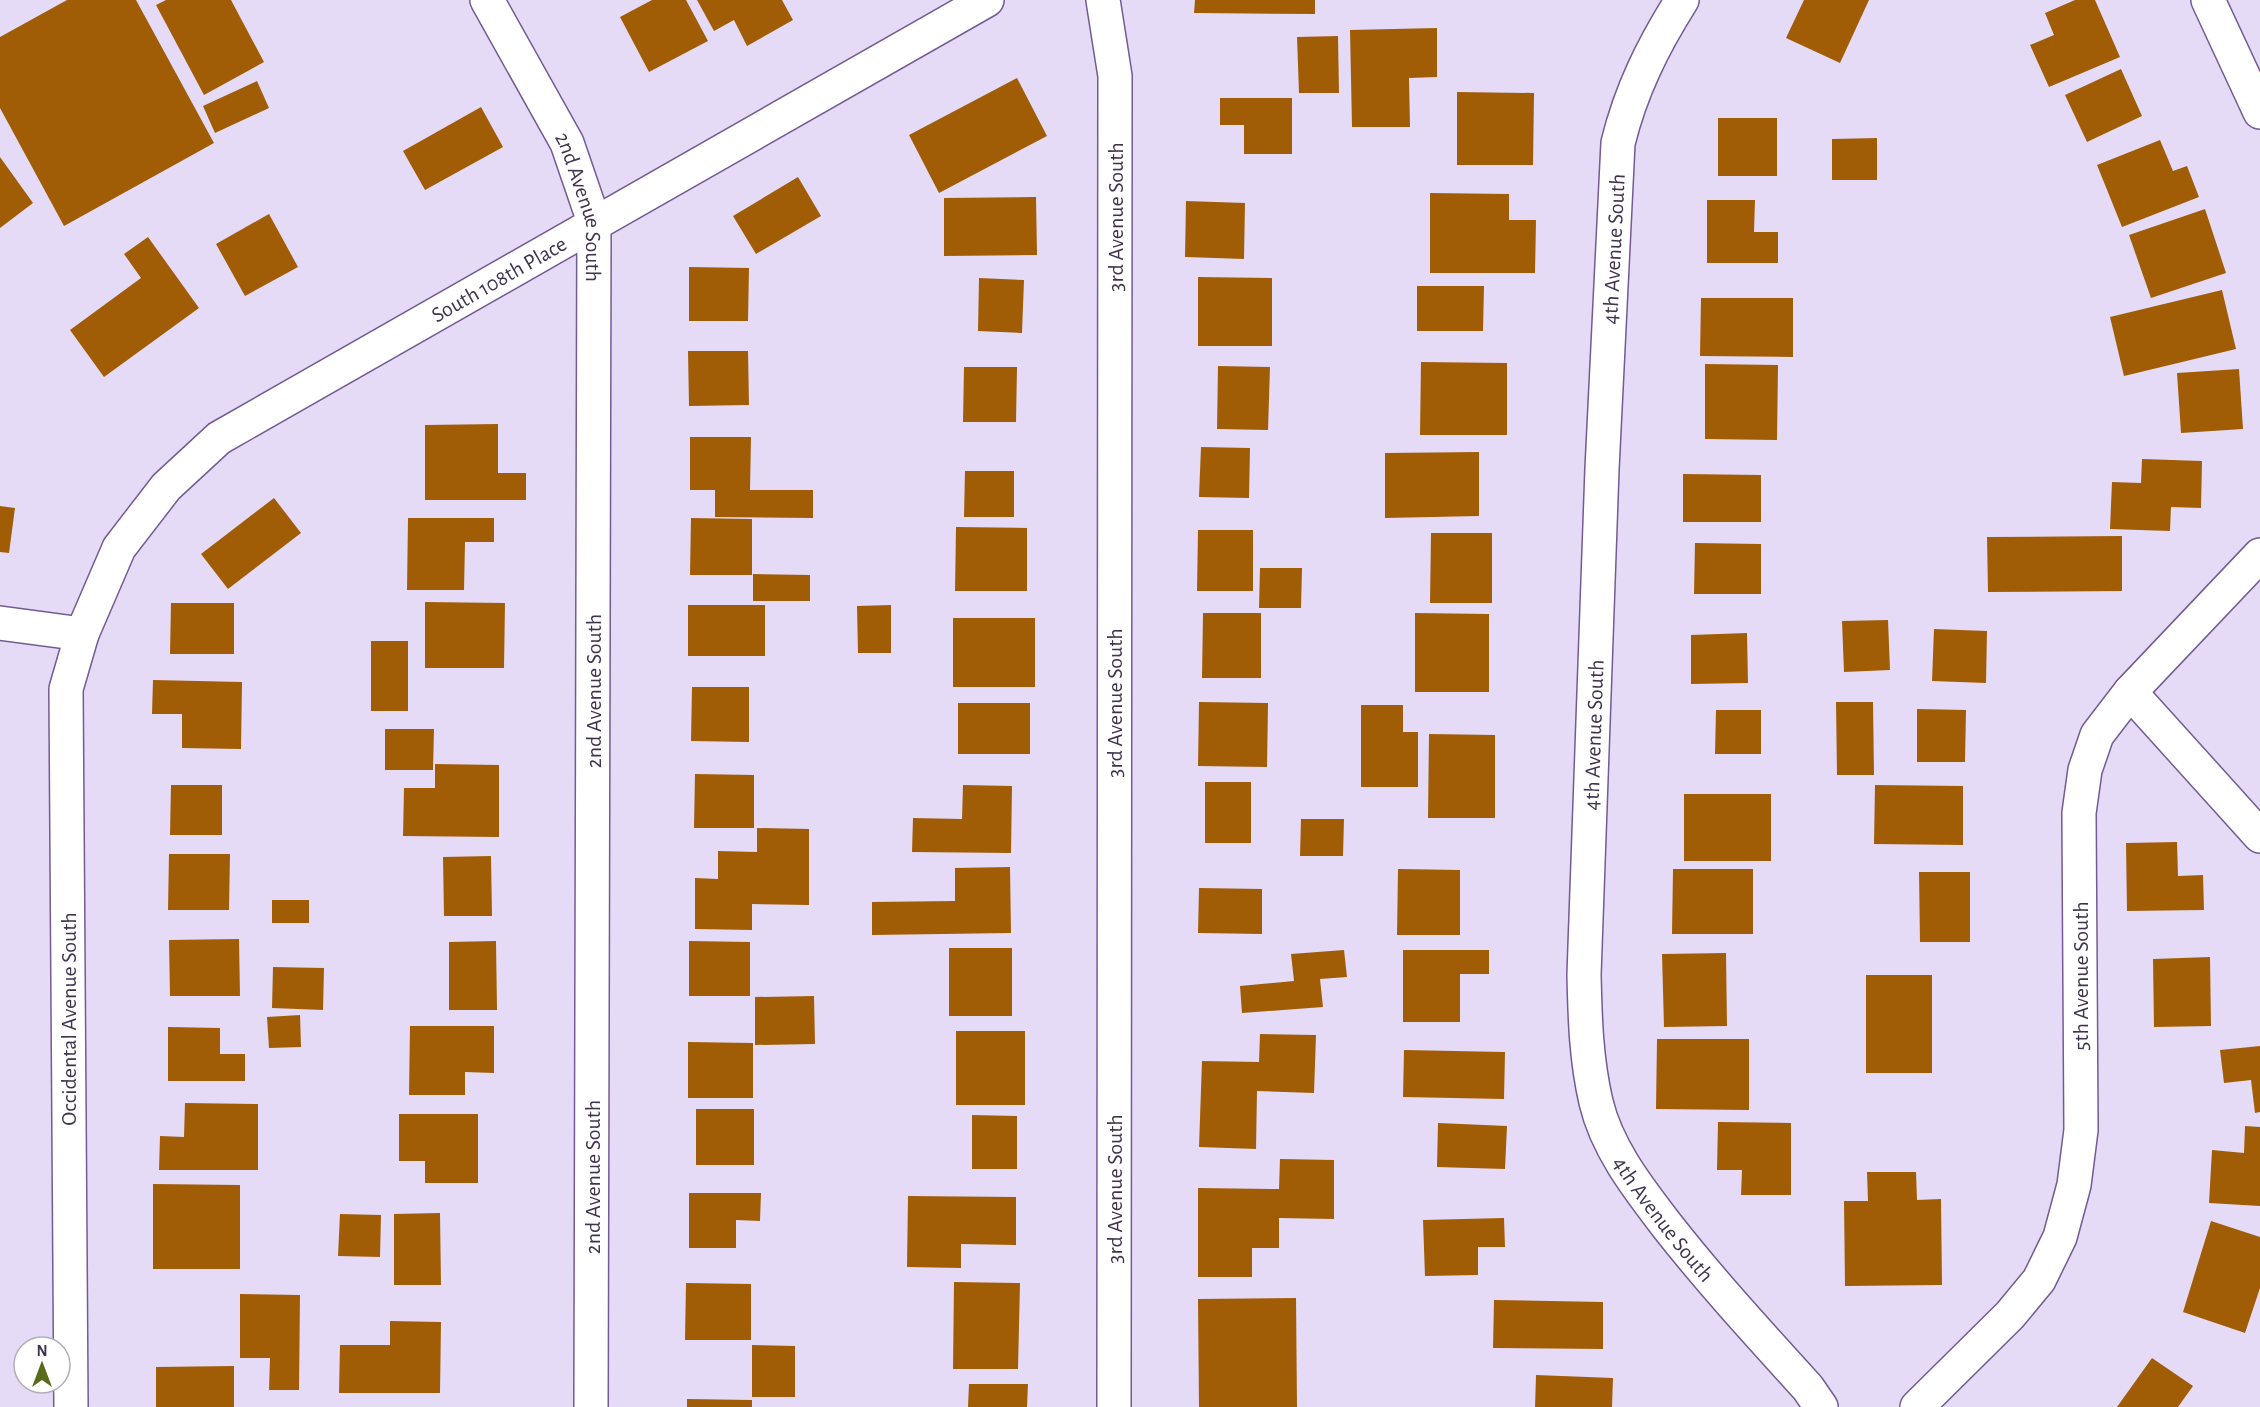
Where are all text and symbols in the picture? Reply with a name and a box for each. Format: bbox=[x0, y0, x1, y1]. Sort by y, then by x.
street label: 2nd Avenue South bbox=[551, 128, 604, 282]
street label: 3rd Avenue South bbox=[1105, 142, 1127, 292]
street label: 4th Avenue South bbox=[1599, 173, 1629, 325]
street label: South 108th Place bbox=[428, 232, 570, 327]
street label: 2nd Avenue South bbox=[583, 614, 605, 768]
street label: 3rd Avenue South bbox=[1104, 628, 1126, 778]
street label: 4th Avenue South bbox=[1580, 659, 1608, 811]
street label: 5th Avenue South bbox=[2070, 901, 2092, 1051]
street label: Occidental Avenue South bbox=[58, 912, 80, 1126]
street label: 2nd Avenue South bbox=[582, 1100, 604, 1254]
street label: 3rd Avenue South bbox=[1104, 1114, 1126, 1264]
street label: 4th Avenue South bbox=[1609, 1153, 1718, 1286]
north arrow bbox=[12, 1335, 72, 1395]
text: N bbox=[36, 1343, 48, 1359]

